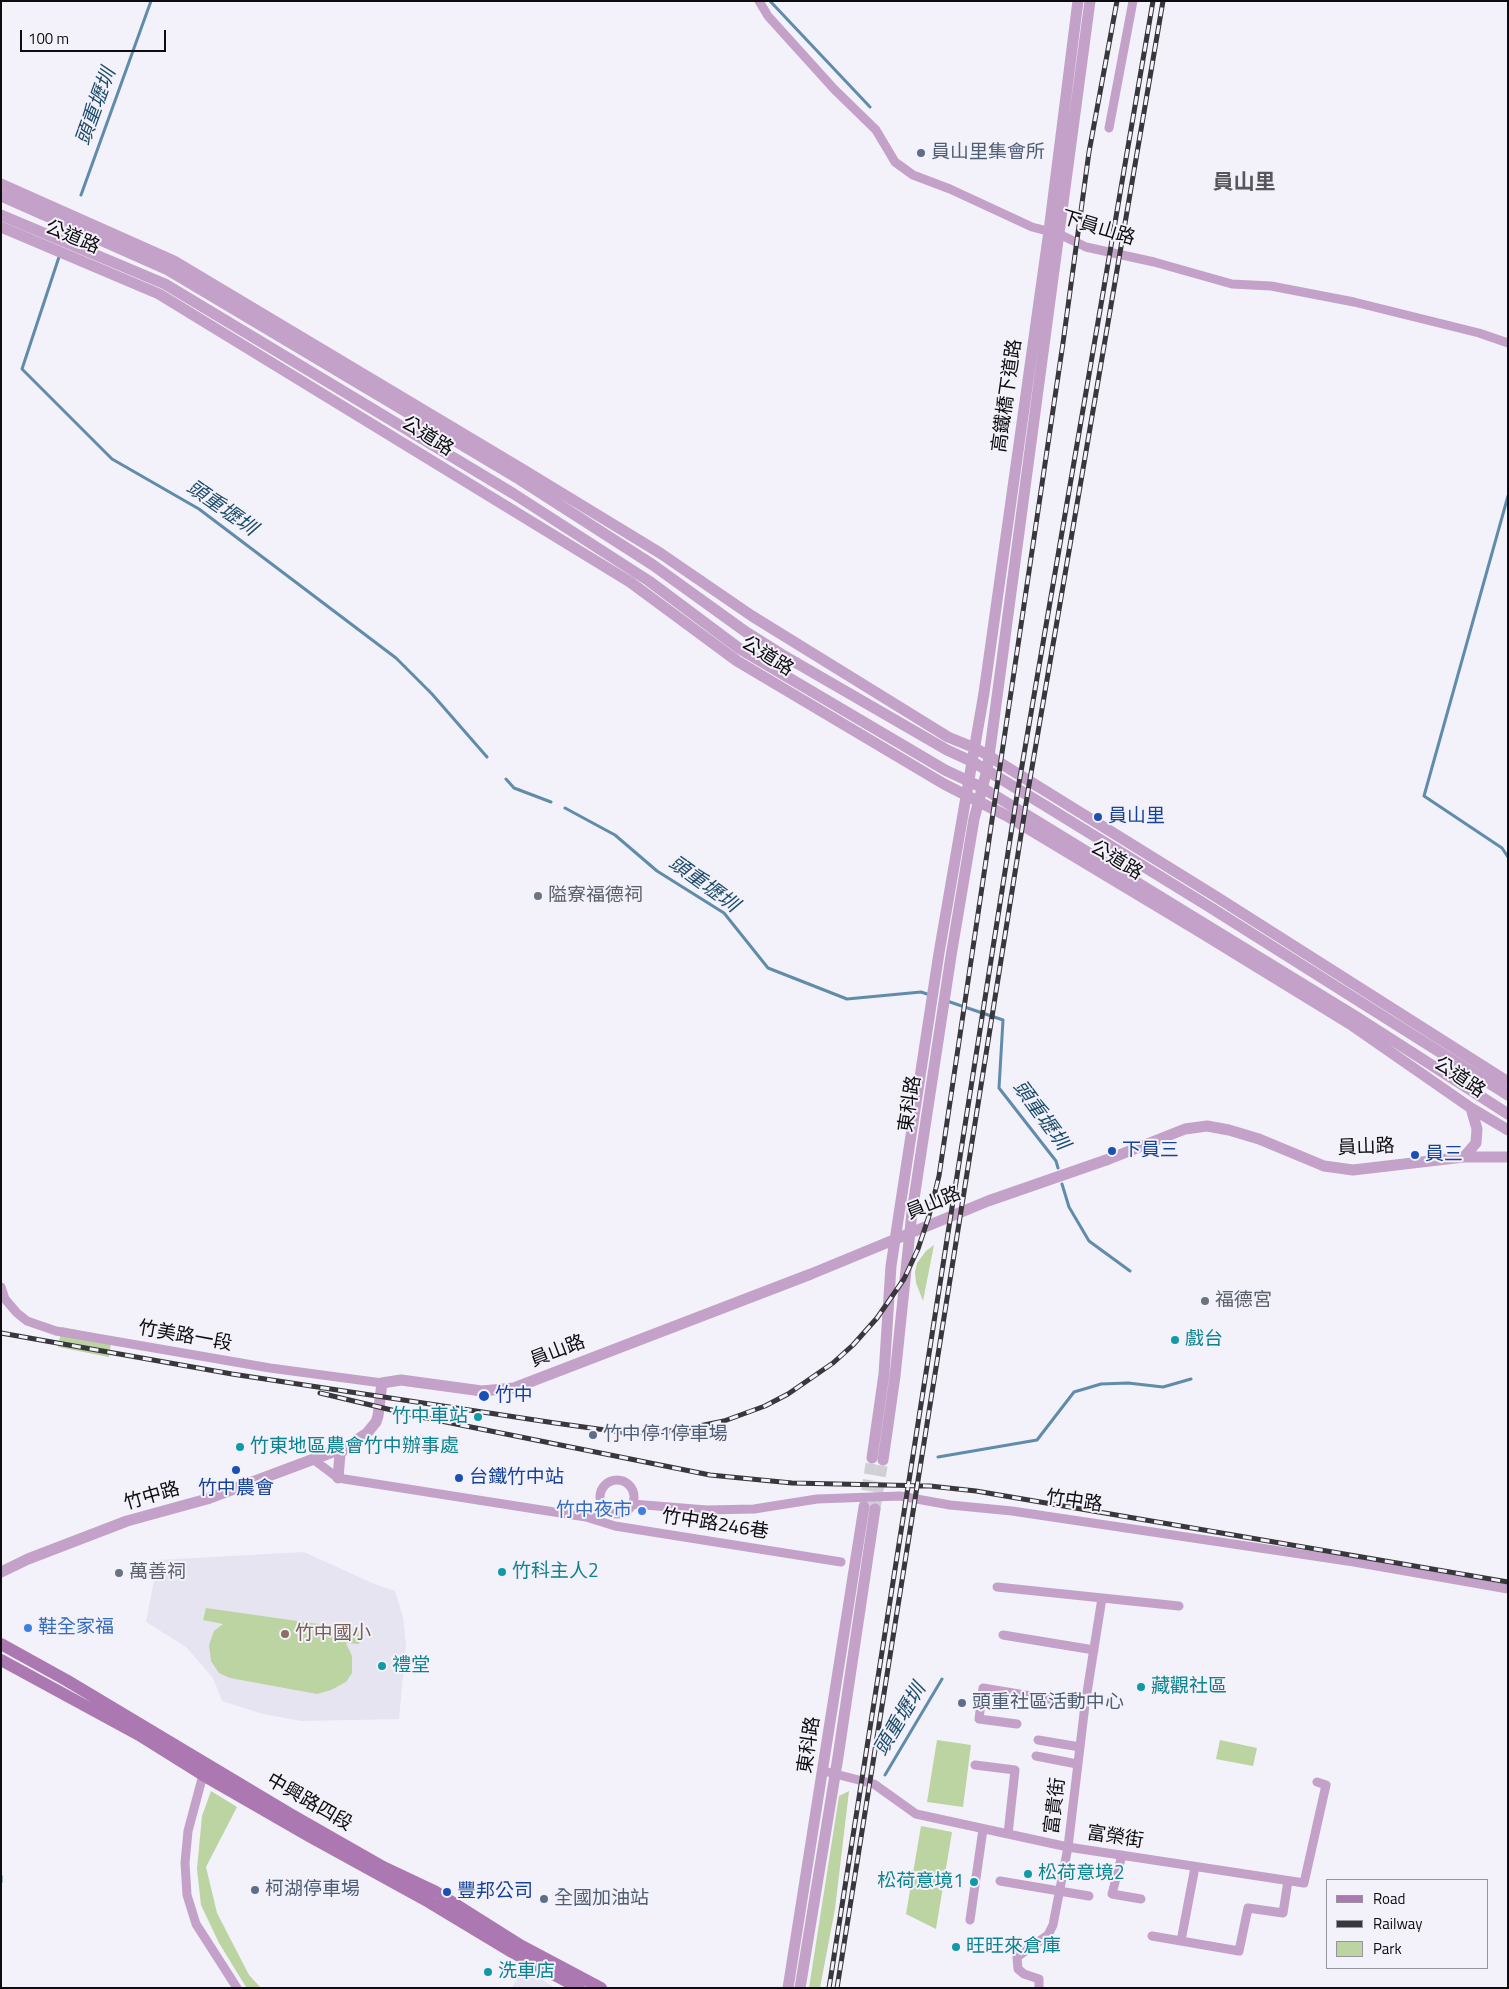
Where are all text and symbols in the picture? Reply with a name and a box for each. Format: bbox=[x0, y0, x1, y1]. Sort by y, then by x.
scale bar bbox=[22, 20, 169, 52]
text: 100 m bbox=[28, 27, 69, 50]
water label: 頭重壢圳 bbox=[72, 65, 122, 149]
place label: 員山里集會所 bbox=[931, 142, 1045, 164]
marker: 員山里集會所 bbox=[915, 147, 927, 159]
district label: 員山里 bbox=[1213, 171, 1275, 197]
street label: 下員山路 bbox=[1058, 207, 1138, 251]
street label: 公道路 bbox=[41, 216, 103, 260]
street label: 高鐵橋下道路 bbox=[989, 338, 1027, 454]
street label: 公道路 bbox=[397, 412, 457, 462]
water label: 頭重壢圳 bbox=[181, 476, 261, 542]
street label: 公道路 bbox=[737, 632, 797, 682]
place label: 員山里 bbox=[1108, 806, 1165, 828]
marker: 員山里 bbox=[1092, 811, 1104, 823]
street label: 公道路 bbox=[1086, 837, 1146, 885]
water label: 頭重壢圳 bbox=[664, 852, 742, 918]
place label: 隘寮福德祠 bbox=[548, 885, 643, 907]
marker: 隘寮福德祠 bbox=[532, 890, 544, 902]
street label: 公道路 bbox=[1429, 1053, 1489, 1103]
street label: 東科路 bbox=[895, 1074, 927, 1134]
water label: 頭重壢圳 bbox=[1007, 1077, 1073, 1155]
street label: 員山路 bbox=[1337, 1136, 1395, 1160]
place label: 下員三 bbox=[1122, 1140, 1179, 1162]
place label: 員三 bbox=[1425, 1144, 1463, 1166]
marker: 下員三 bbox=[1106, 1145, 1118, 1157]
marker: 員三 bbox=[1409, 1149, 1421, 1161]
street label: 員山路 bbox=[903, 1183, 965, 1225]
place label: 福德宮 bbox=[1215, 1290, 1272, 1312]
marker: 福德宮 bbox=[1199, 1295, 1211, 1307]
street label: 竹美路一段 bbox=[136, 1318, 234, 1356]
place label: 戲台 bbox=[1185, 1329, 1223, 1351]
street label: 員山路 bbox=[527, 1331, 589, 1373]
marker: 戲台 bbox=[1169, 1334, 1181, 1346]
place label: 竹中 bbox=[495, 1385, 533, 1407]
marker: 竹中 bbox=[477, 1389, 491, 1403]
place label: 竹中車站 bbox=[392, 1406, 468, 1428]
marker: 竹中車站 bbox=[472, 1411, 484, 1423]
place label: 竹中停1停車場 bbox=[603, 1424, 728, 1446]
marker: 竹中停1停車場 bbox=[587, 1429, 599, 1441]
place label: 竹東地區農會竹中辦事處 bbox=[250, 1436, 459, 1458]
marker: 竹東地區農會竹中辦事處 bbox=[234, 1441, 246, 1453]
marker: 竹中農會 bbox=[230, 1464, 242, 1476]
place label: 台鐵竹中站 bbox=[469, 1467, 564, 1489]
marker: 台鐵竹中站 bbox=[453, 1472, 465, 1484]
street label: 竹中路 bbox=[121, 1478, 183, 1516]
place label: 竹中農會 bbox=[198, 1478, 274, 1500]
street label: 竹中路 bbox=[1044, 1487, 1104, 1517]
place label: 竹中夜市 bbox=[556, 1500, 632, 1522]
marker: 竹中夜市 bbox=[636, 1505, 648, 1517]
street label: 竹中路246巷 bbox=[660, 1505, 770, 1545]
place label: 竹科主人2 bbox=[512, 1561, 599, 1583]
place label: 萬善祠 bbox=[129, 1562, 186, 1584]
marker: 竹科主人2 bbox=[496, 1566, 508, 1578]
marker: 萬善祠 bbox=[113, 1567, 125, 1579]
place label: 鞋全家福 bbox=[38, 1617, 114, 1639]
marker: 鞋全家福 bbox=[22, 1622, 34, 1634]
place label: 竹中國小 bbox=[295, 1623, 371, 1645]
marker: 竹中國小 bbox=[279, 1628, 291, 1640]
place label: 禮堂 bbox=[392, 1655, 430, 1677]
marker: 禮堂 bbox=[376, 1660, 388, 1672]
place label: 藏觀社區 bbox=[1151, 1676, 1227, 1698]
water label: 頭重壢圳 bbox=[870, 1680, 932, 1760]
marker: 藏觀社區 bbox=[1135, 1681, 1147, 1693]
place label: 頭重社區活動中心 bbox=[972, 1692, 1124, 1714]
marker: 頭重社區活動中心 bbox=[956, 1697, 968, 1709]
street label: 東科路 bbox=[794, 1715, 826, 1775]
street label: 中興路四段 bbox=[262, 1769, 356, 1837]
street label: 富貴街 bbox=[1041, 1776, 1071, 1836]
street label: 富榮街 bbox=[1085, 1822, 1145, 1854]
place label: 松荷意境2 bbox=[1038, 1863, 1125, 1885]
marker: 松荷意境2 bbox=[1022, 1868, 1034, 1880]
place label: 松荷意境1 bbox=[877, 1871, 964, 1893]
marker: 松荷意境1 bbox=[968, 1876, 980, 1888]
place label: 柯湖停車場 bbox=[265, 1879, 360, 1901]
legend bbox=[1326, 1879, 1489, 1969]
place label: 豐邦公司 bbox=[457, 1881, 533, 1903]
marker: 柯湖停車場 bbox=[249, 1884, 261, 1896]
marker: 豐邦公司 bbox=[441, 1886, 453, 1898]
text: Road bbox=[1373, 1887, 1405, 1910]
place label: 全國加油站 bbox=[554, 1888, 649, 1910]
marker: 全國加油站 bbox=[538, 1893, 550, 1905]
text: Railway bbox=[1373, 1912, 1423, 1935]
place label: 旺旺來倉庫 bbox=[966, 1936, 1061, 1958]
text: Park bbox=[1373, 1937, 1402, 1960]
marker: 旺旺來倉庫 bbox=[950, 1941, 962, 1953]
place label: 洗車店 bbox=[498, 1961, 555, 1983]
marker: 洗車店 bbox=[482, 1966, 494, 1978]

